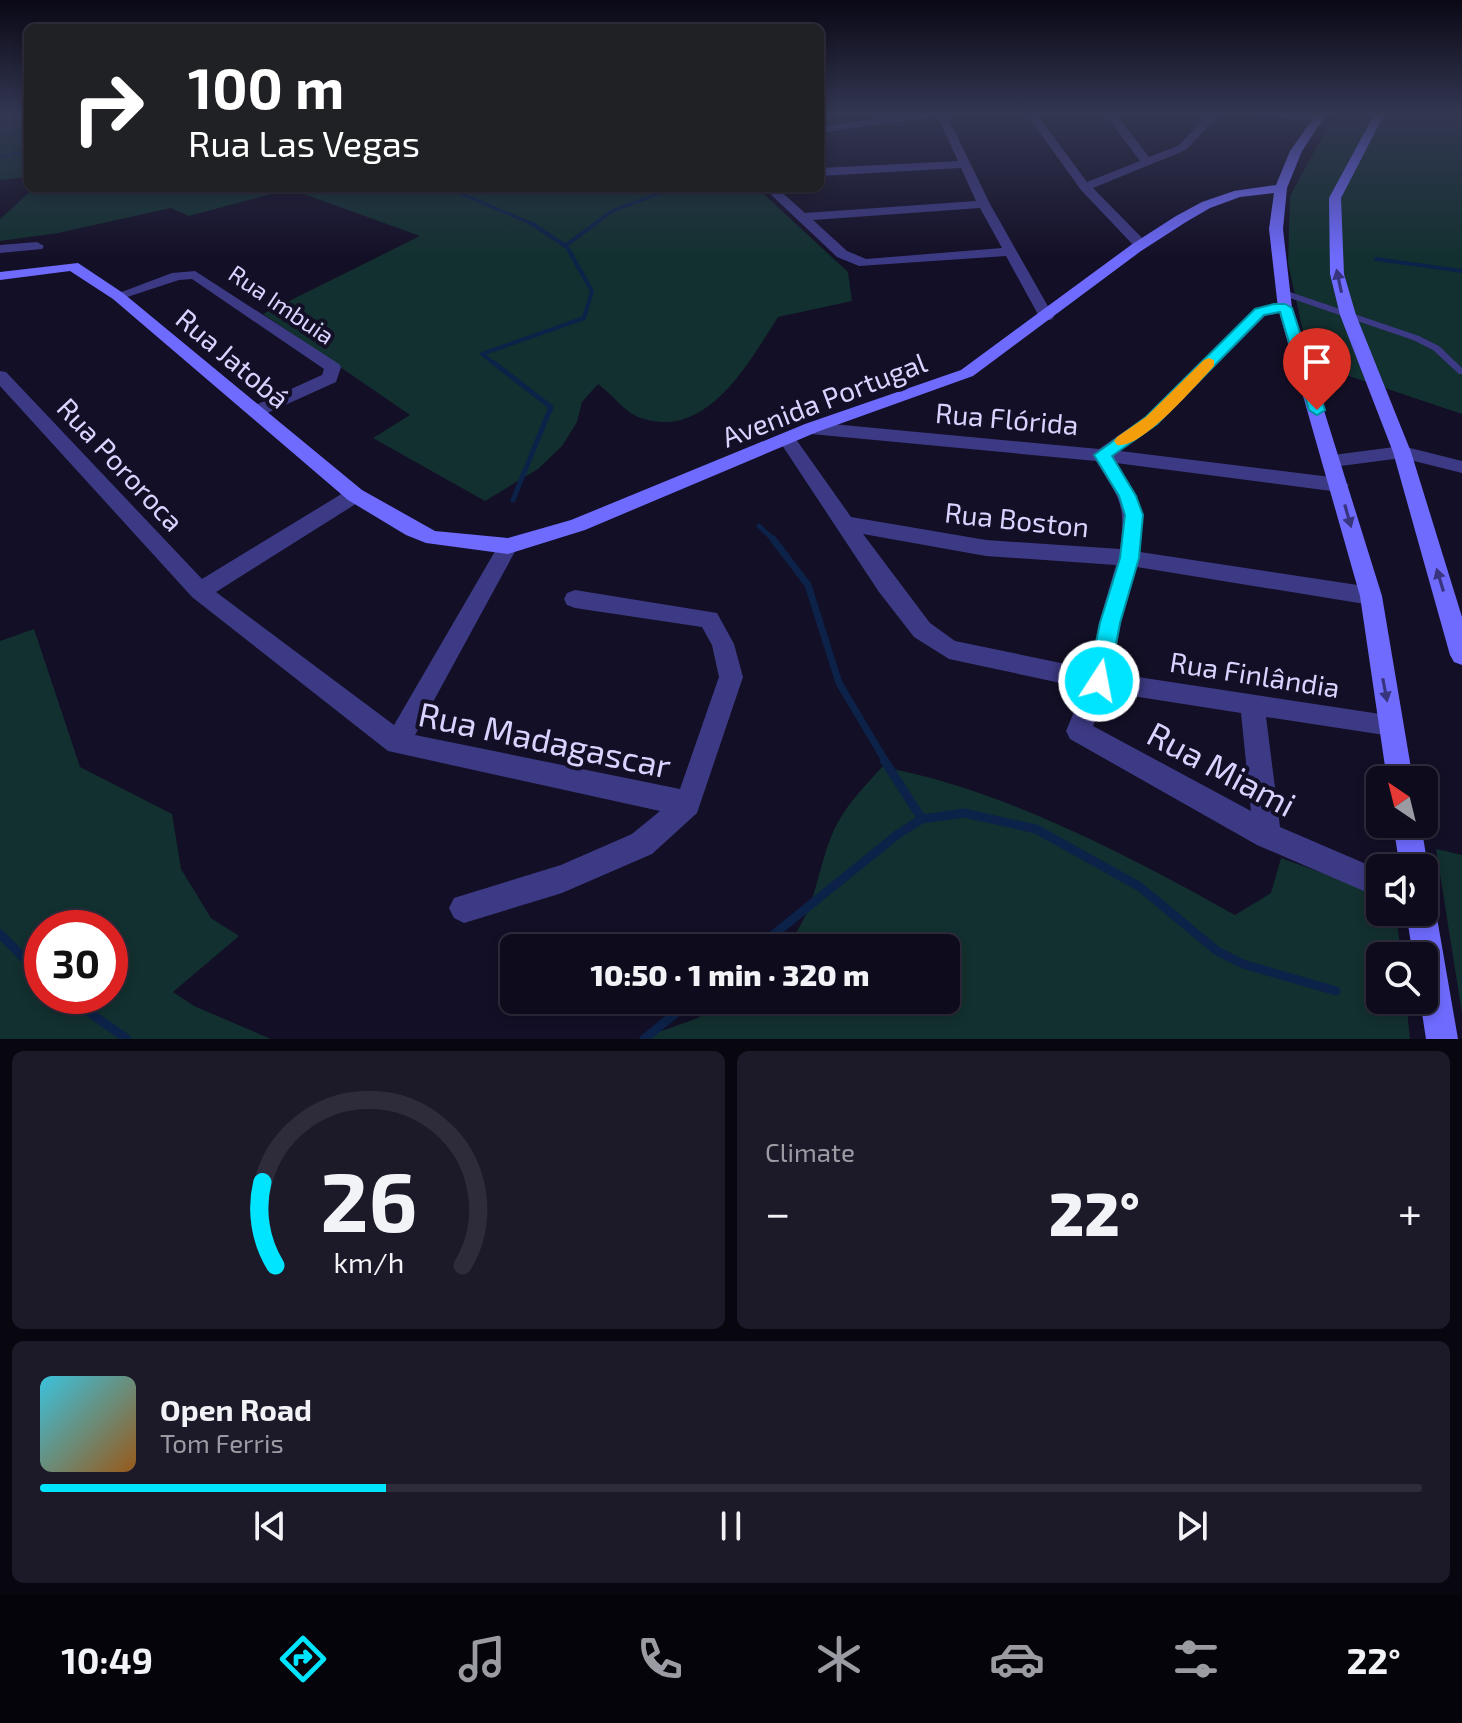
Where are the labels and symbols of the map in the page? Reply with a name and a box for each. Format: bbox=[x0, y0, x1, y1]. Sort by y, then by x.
street label: Rua Imbuia bbox=[224, 258, 340, 350]
one-way arrow bbox=[1333, 268, 1345, 293]
street label: Rua Jatobá bbox=[170, 301, 296, 415]
pin bbox=[1283, 328, 1351, 410]
street label: Avenida Portugal bbox=[717, 344, 932, 454]
street label: Rua Pororoca bbox=[51, 390, 191, 538]
street label: Rua Flórida bbox=[934, 395, 1080, 441]
street label: Rua Boston bbox=[943, 495, 1091, 543]
one-way arrow bbox=[1343, 504, 1355, 529]
one-way arrow bbox=[1433, 568, 1446, 592]
position arrow bbox=[1057, 639, 1141, 723]
street label: Rua Finlândia bbox=[1168, 644, 1342, 704]
one-way arrow bbox=[1379, 678, 1391, 703]
street label: Rua Madagascar bbox=[415, 692, 675, 786]
street label: Rua Miami bbox=[1141, 712, 1303, 824]
north arrow bbox=[1366, 766, 1438, 838]
speed limit sign: 30 bbox=[24, 910, 128, 1014]

